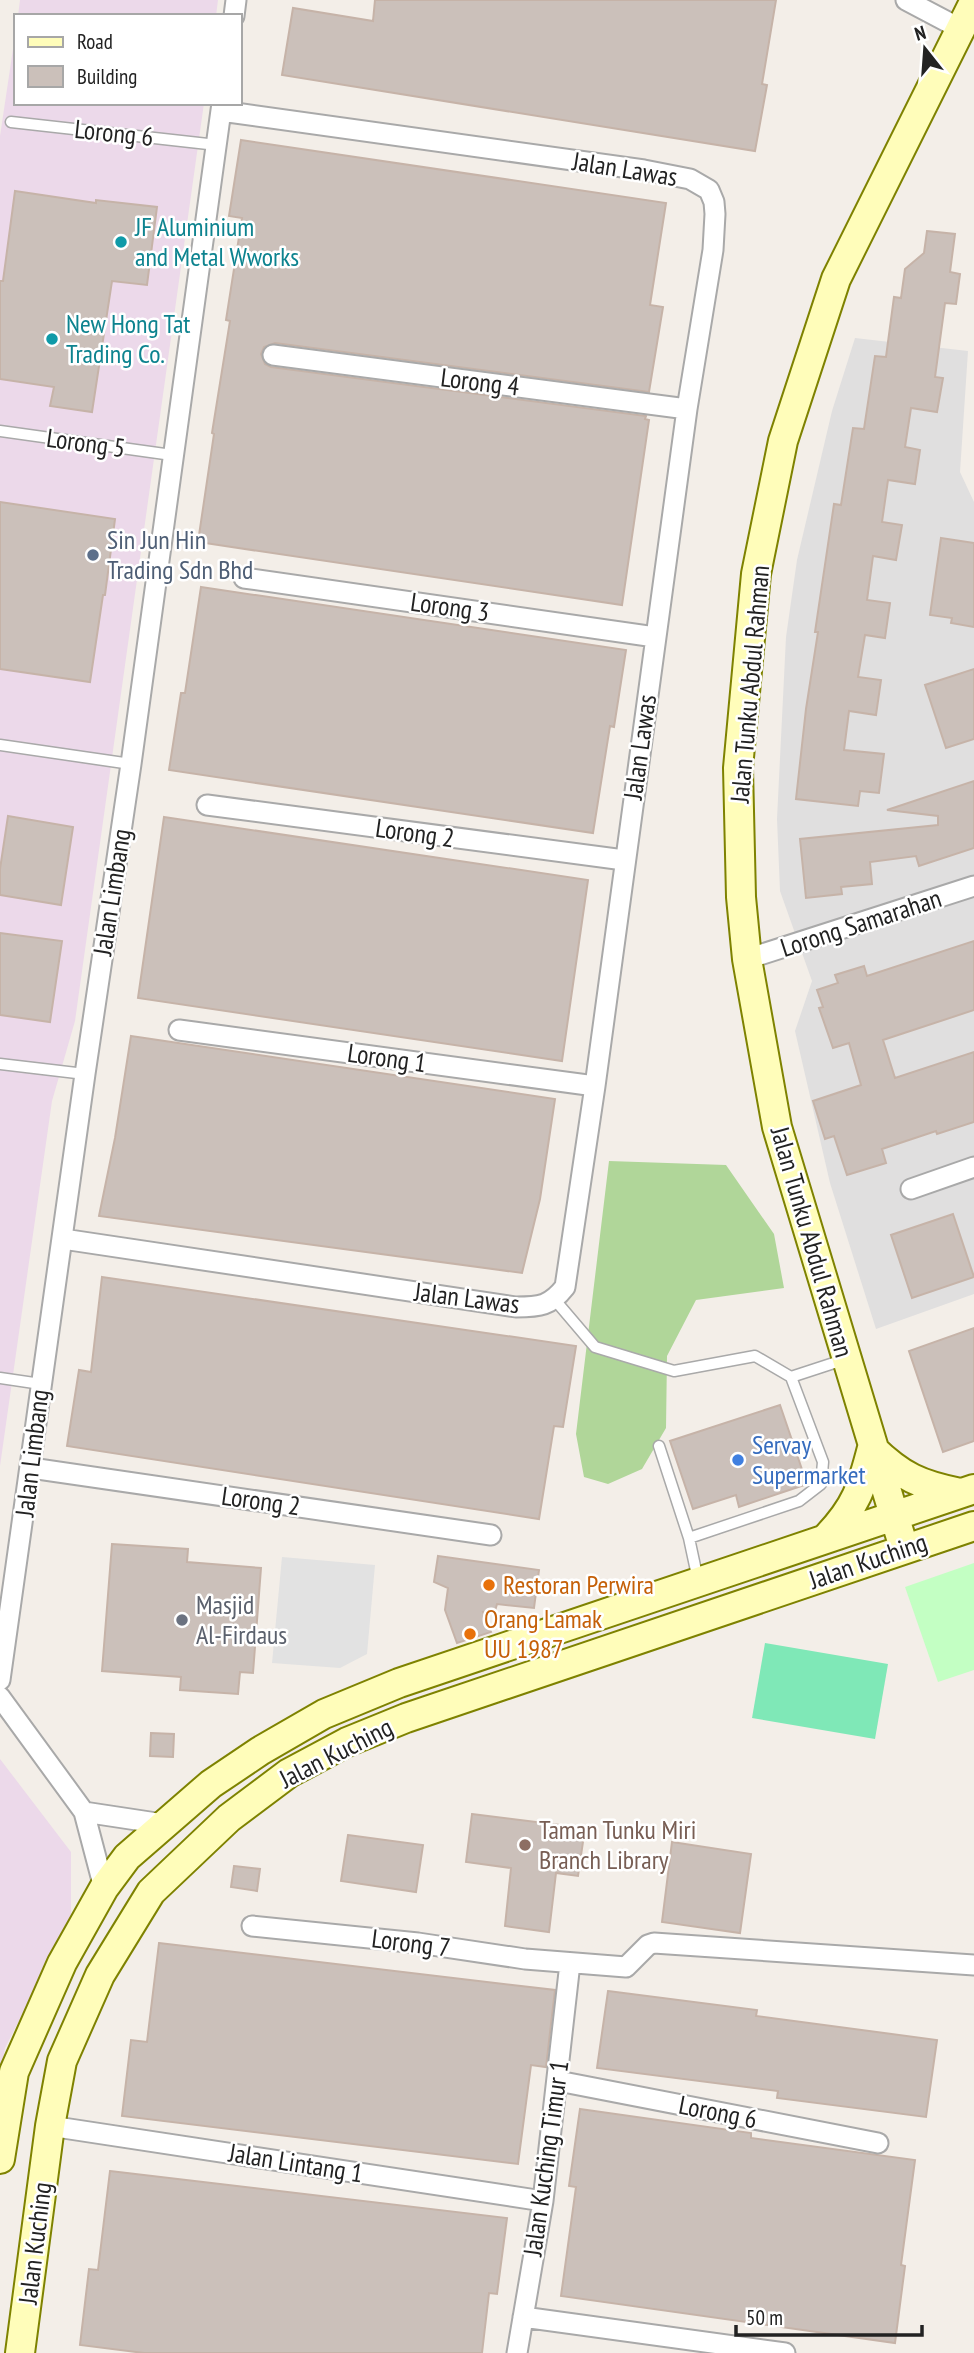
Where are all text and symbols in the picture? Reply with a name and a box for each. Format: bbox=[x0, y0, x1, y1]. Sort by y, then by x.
legend bbox=[14, 14, 242, 105]
north arrow bbox=[890, 14, 960, 84]
text: N bbox=[912, 20, 928, 46]
text: Road bbox=[77, 28, 113, 55]
text: Building bbox=[77, 63, 137, 90]
street label: Lorong 6 bbox=[73, 112, 155, 153]
street label: Jalan Lawas bbox=[569, 144, 680, 193]
place label: JF Aluminium and Metal Wworks bbox=[134, 210, 299, 273]
marker: JF Aluminium and Metal Wworks bbox=[113, 234, 129, 250]
place label: New Hong Tat Trading Co. bbox=[66, 307, 191, 370]
marker: New Hong Tat Trading Co. bbox=[44, 331, 60, 347]
street label: Lorong 4 bbox=[439, 360, 522, 403]
street label: Lorong 5 bbox=[45, 421, 128, 464]
place label: Sin Jun Hin Trading Sdn Bhd bbox=[107, 523, 253, 586]
marker: Sin Jun Hin Trading Sdn Bhd bbox=[85, 547, 101, 563]
street label: Jalan Tunku Abdul Rahman bbox=[723, 564, 776, 805]
street label: Lorong 3 bbox=[409, 585, 492, 628]
street label: Jalan Lawas bbox=[616, 692, 663, 802]
street label: Lorong 2 bbox=[374, 811, 457, 854]
street label: Jalan Limbang bbox=[85, 826, 138, 959]
street label: Lorong Samarahan bbox=[776, 881, 945, 964]
street label: Lorong 1 bbox=[346, 1036, 429, 1079]
street label: Jalan Tunku Abdul Rahman bbox=[763, 1122, 861, 1361]
street label: Jalan Lawas bbox=[412, 1275, 521, 1320]
street label: Jalan Limbang bbox=[7, 1388, 56, 1519]
place label: Servay Supermarket bbox=[752, 1428, 866, 1491]
marker: Servay Supermarket bbox=[730, 1452, 746, 1468]
street label: Lorong 2 bbox=[220, 1479, 303, 1522]
street label: Jalan Kuching bbox=[804, 1525, 931, 1596]
place label: Restoran Perwira bbox=[503, 1568, 654, 1601]
marker: Restoran Perwira bbox=[481, 1577, 497, 1593]
place label: Masjid Al-Firdaus bbox=[196, 1588, 287, 1651]
place label: Orang Lamak UU 1987 bbox=[484, 1602, 602, 1665]
marker: Masjid Al-Firdaus bbox=[174, 1612, 190, 1628]
marker: Orang Lamak UU 1987 bbox=[462, 1626, 478, 1642]
street label: Jalan Kuching bbox=[273, 1710, 398, 1796]
place label: Taman Tunku Miri Branch Library bbox=[539, 1813, 696, 1876]
marker: Taman Tunku Miri Branch Library bbox=[517, 1837, 533, 1853]
street label: Lorong 7 bbox=[370, 1921, 452, 1964]
street label: Jalan Kuching Timur 1 bbox=[515, 2058, 576, 2259]
street label: Lorong 6 bbox=[676, 2088, 760, 2135]
street label: Jalan Lintang 1 bbox=[226, 2135, 365, 2189]
street label: Jalan Kuching bbox=[11, 2180, 58, 2307]
scale bar bbox=[736, 2294, 922, 2338]
text: 50 m bbox=[746, 2304, 783, 2331]

